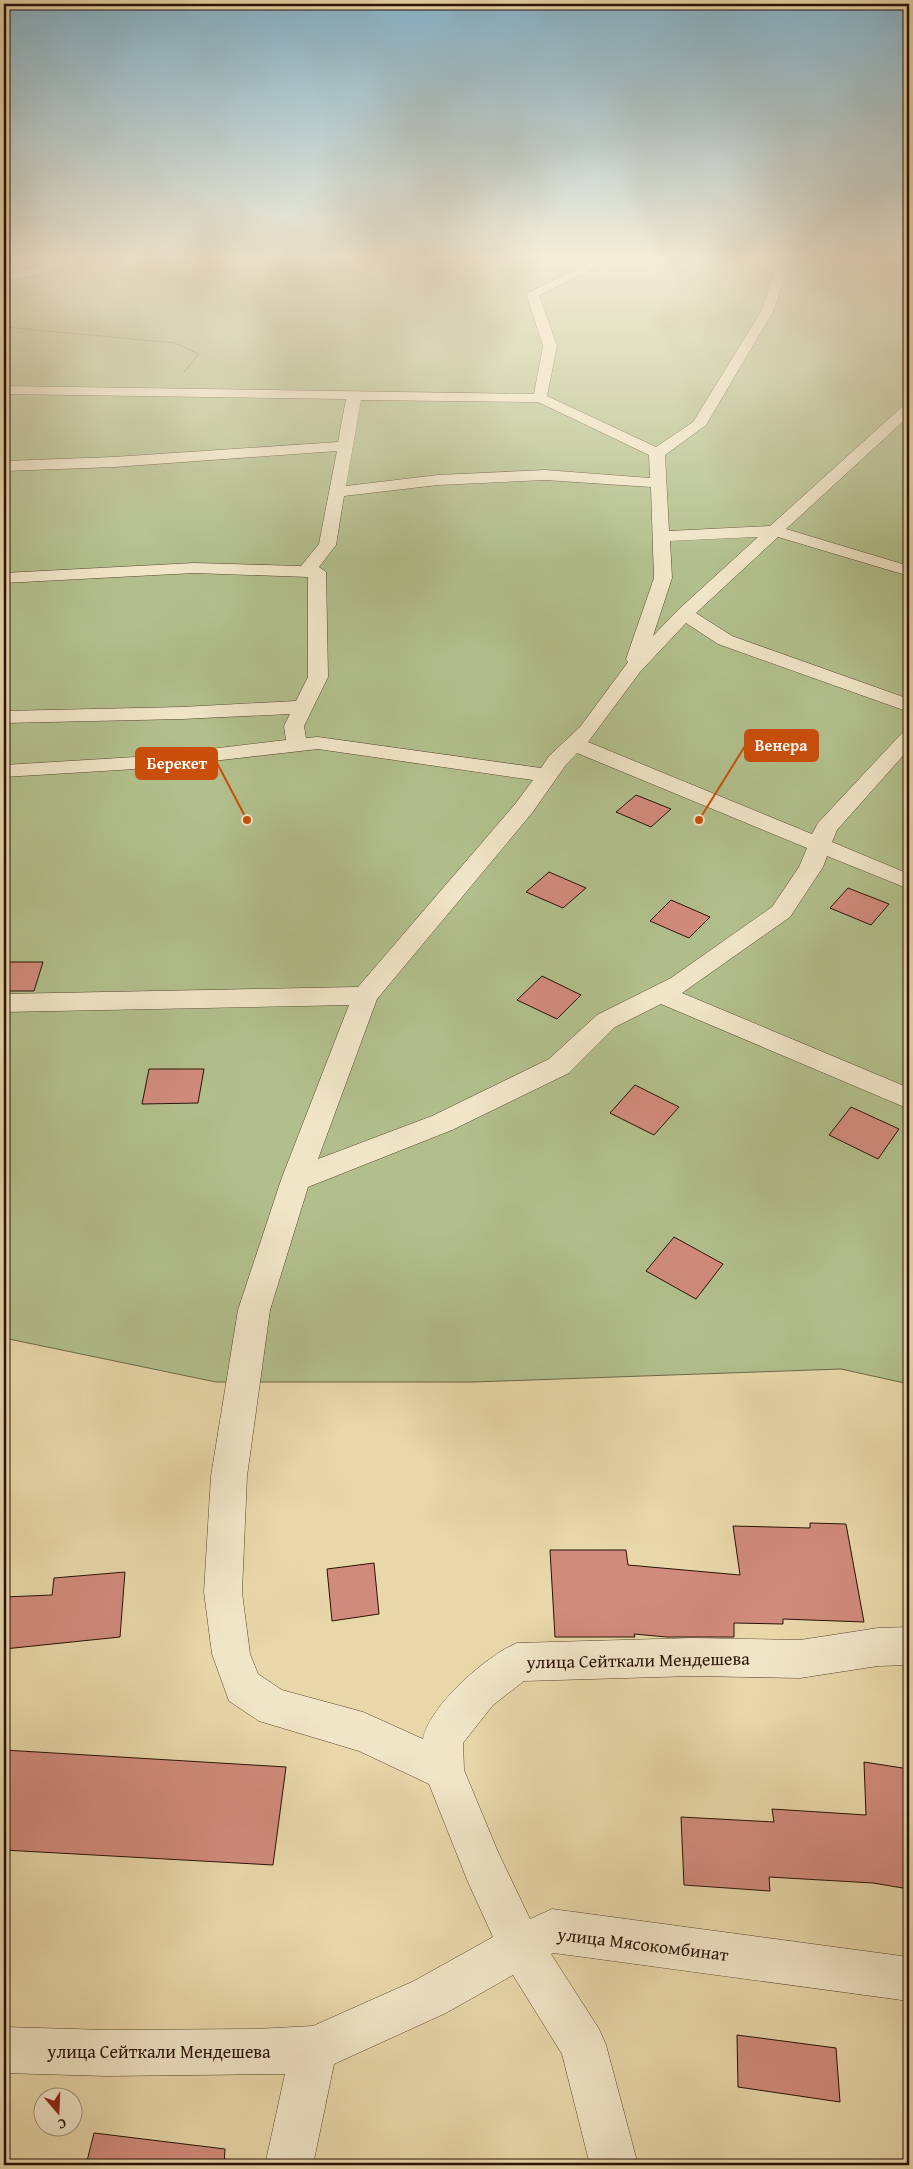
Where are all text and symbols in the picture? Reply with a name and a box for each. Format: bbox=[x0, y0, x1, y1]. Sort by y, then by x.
callout: Венера bbox=[745, 730, 818, 761]
text: Венера bbox=[755, 733, 808, 757]
callout: Берекет bbox=[136, 748, 217, 779]
text: Берекет bbox=[147, 751, 208, 775]
street label: улица Сейткали Мендешева bbox=[525, 1645, 750, 1675]
street label: улица Мясокомбинат bbox=[555, 1920, 730, 1968]
street label: улица Сейткали Мендешева bbox=[46, 2038, 271, 2065]
north arrow bbox=[32, 2086, 82, 2136]
text: С bbox=[55, 2114, 69, 2135]

